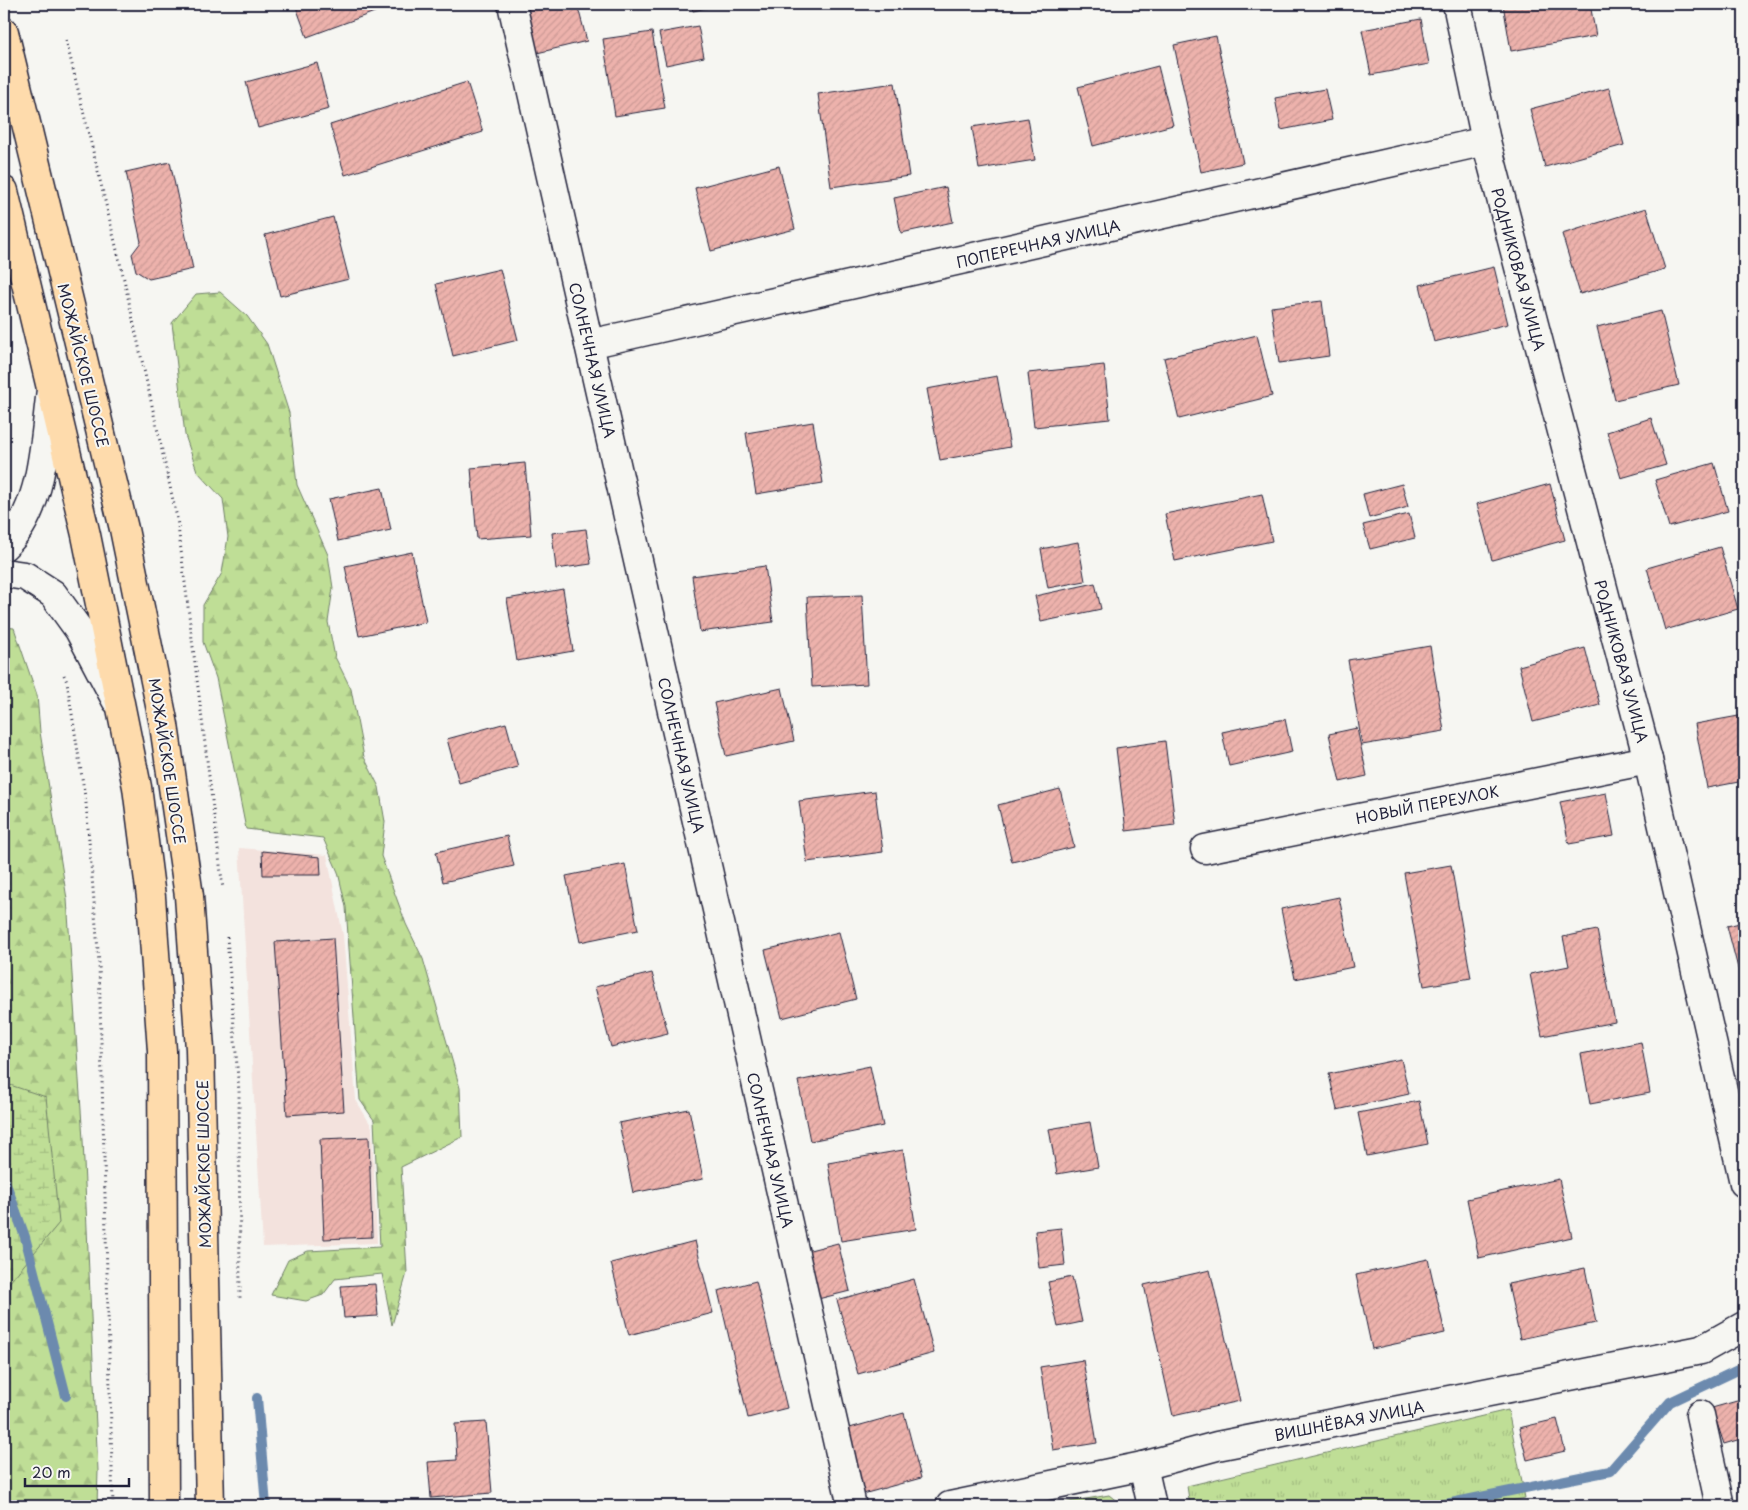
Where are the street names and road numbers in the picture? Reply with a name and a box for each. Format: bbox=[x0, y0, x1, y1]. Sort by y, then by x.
street label: РОДНИКОВАЯ УЛИЦА bbox=[1486, 185, 1552, 353]
street label: ПОПЕРЕЧНАЯ УЛИЦА bbox=[954, 213, 1122, 273]
street label: СОЛНЕЧНАЯ УЛИЦА bbox=[564, 280, 622, 440]
street label: МОЖАЙСКОЕ ШОССЕ bbox=[52, 281, 116, 449]
street label: РОДНИКОВАЯ УЛИЦА bbox=[1589, 577, 1655, 745]
street label: СОЛНЕЧНАЯ УЛИЦА bbox=[653, 675, 711, 835]
street label: МОЖАЙСКОЕ ШОССЕ bbox=[143, 676, 193, 846]
street label: НОВЫЙ ПЕРЕУЛОК bbox=[1353, 779, 1501, 829]
street label: СОЛНЕЧНАЯ УЛИЦА bbox=[742, 1070, 800, 1230]
street label: МОЖАЙСКОЕ ШОССЕ bbox=[190, 1080, 216, 1248]
street label: ВИШНЁВАЯ УЛИЦА bbox=[1272, 1394, 1426, 1446]

